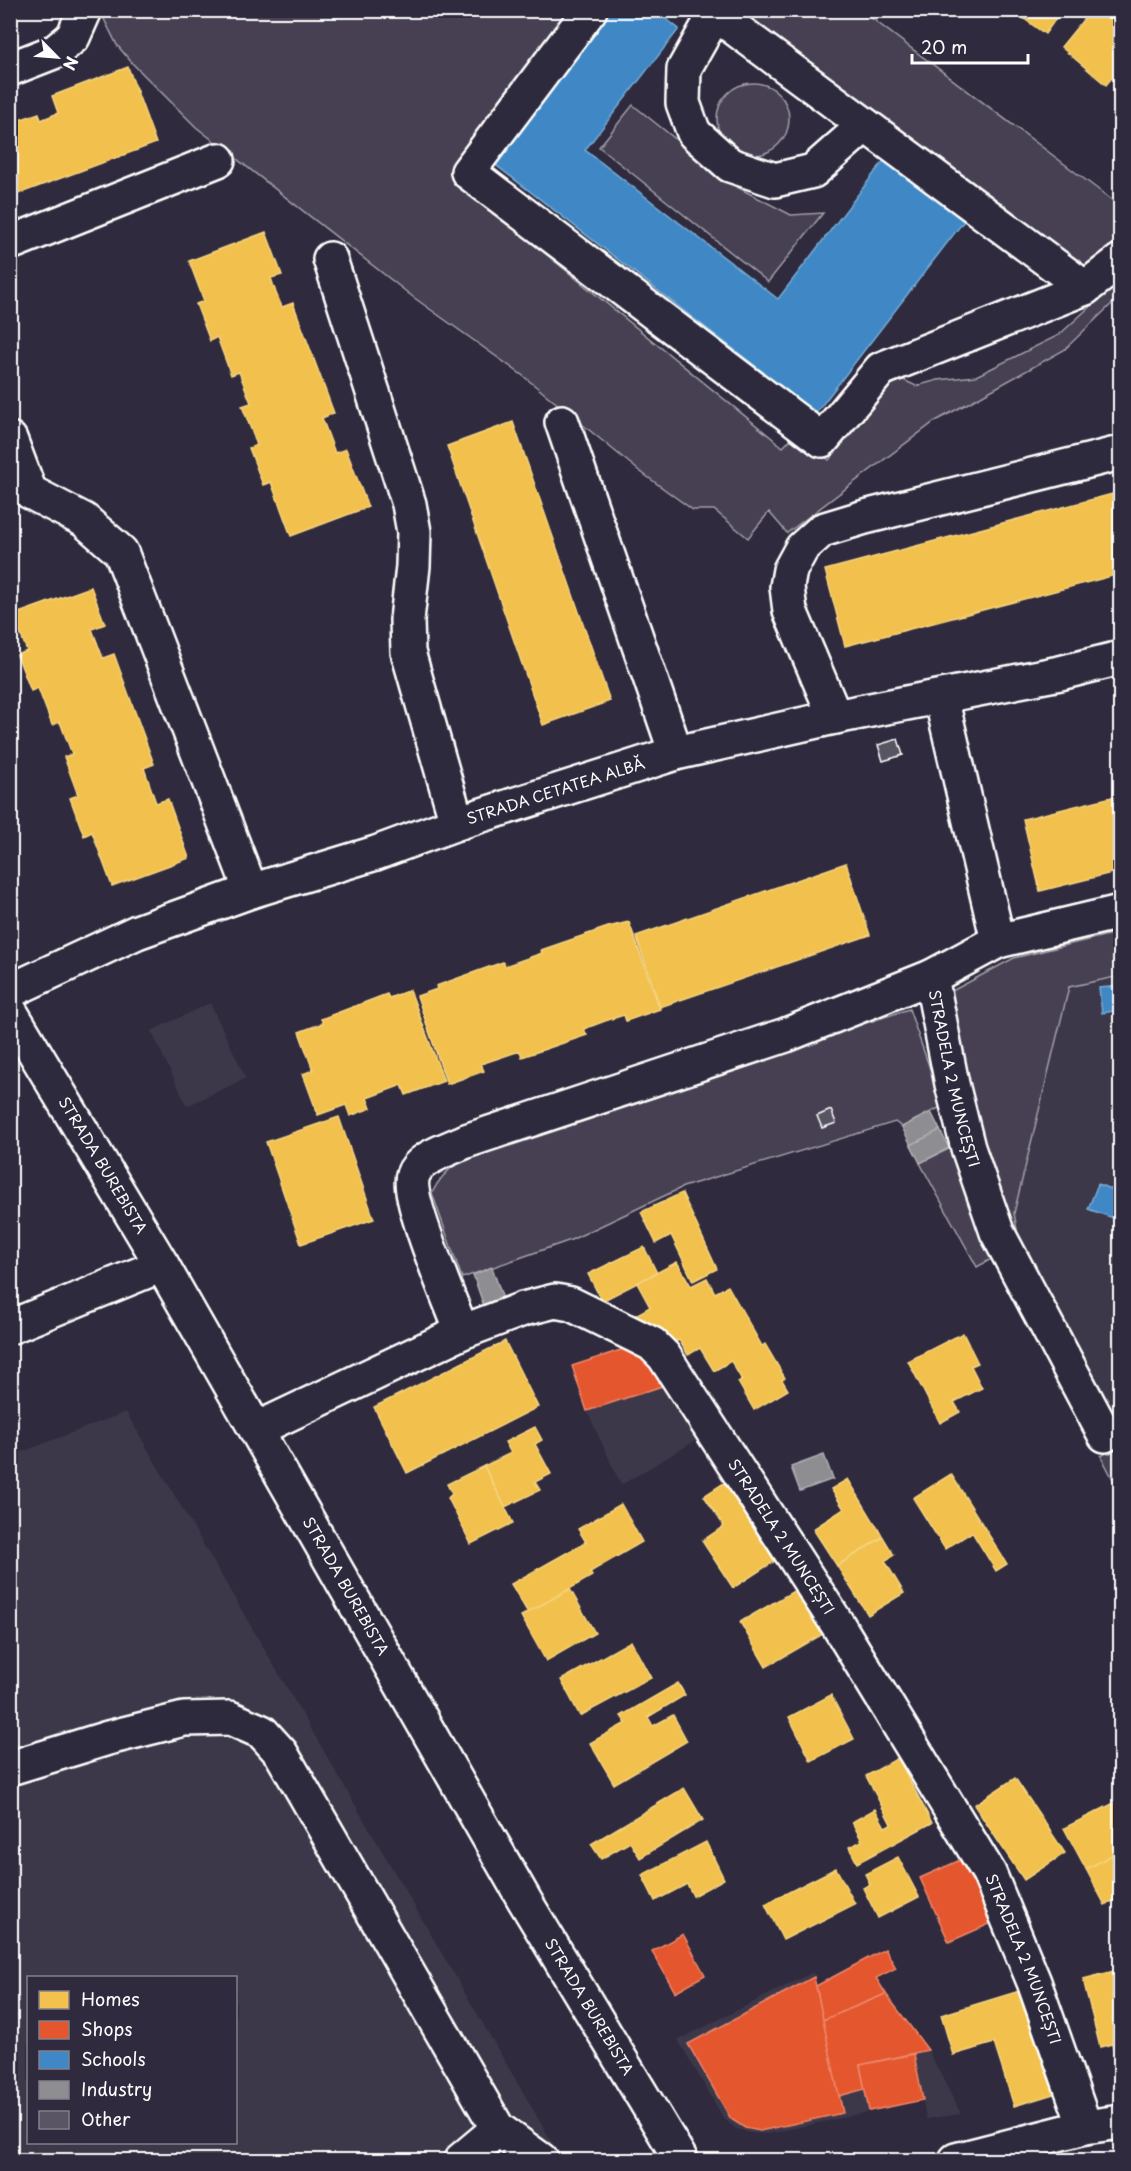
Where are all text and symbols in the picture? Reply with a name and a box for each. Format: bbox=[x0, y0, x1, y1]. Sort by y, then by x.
north arrow bbox=[27, 27, 87, 87]
scale bar bbox=[912, 27, 1028, 65]
text: 20 m bbox=[921, 33, 967, 60]
text: N bbox=[58, 53, 85, 75]
street label: STRADA CETATEA ALBĂ bbox=[463, 751, 648, 829]
street label: STRADELA 2 MUNCEȘTI bbox=[924, 987, 987, 1170]
street label: STRADA BUREBISTA bbox=[54, 1092, 154, 1238]
street label: STRADELA 2 MUNCEȘTI bbox=[723, 1454, 841, 1619]
street label: STRADA BUREBISTA bbox=[298, 1512, 395, 1659]
street label: STRADELA 2 MUNCEȘTI bbox=[981, 1870, 1068, 2047]
street label: STRADA BUREBISTA bbox=[540, 1933, 640, 2079]
legend bbox=[27, 1976, 237, 2144]
text: Homes bbox=[81, 1985, 139, 2012]
text: Shops bbox=[81, 2015, 132, 2042]
text: Schools bbox=[81, 2045, 146, 2072]
text: Industry bbox=[81, 2075, 152, 2102]
text: Other bbox=[81, 2105, 131, 2132]

